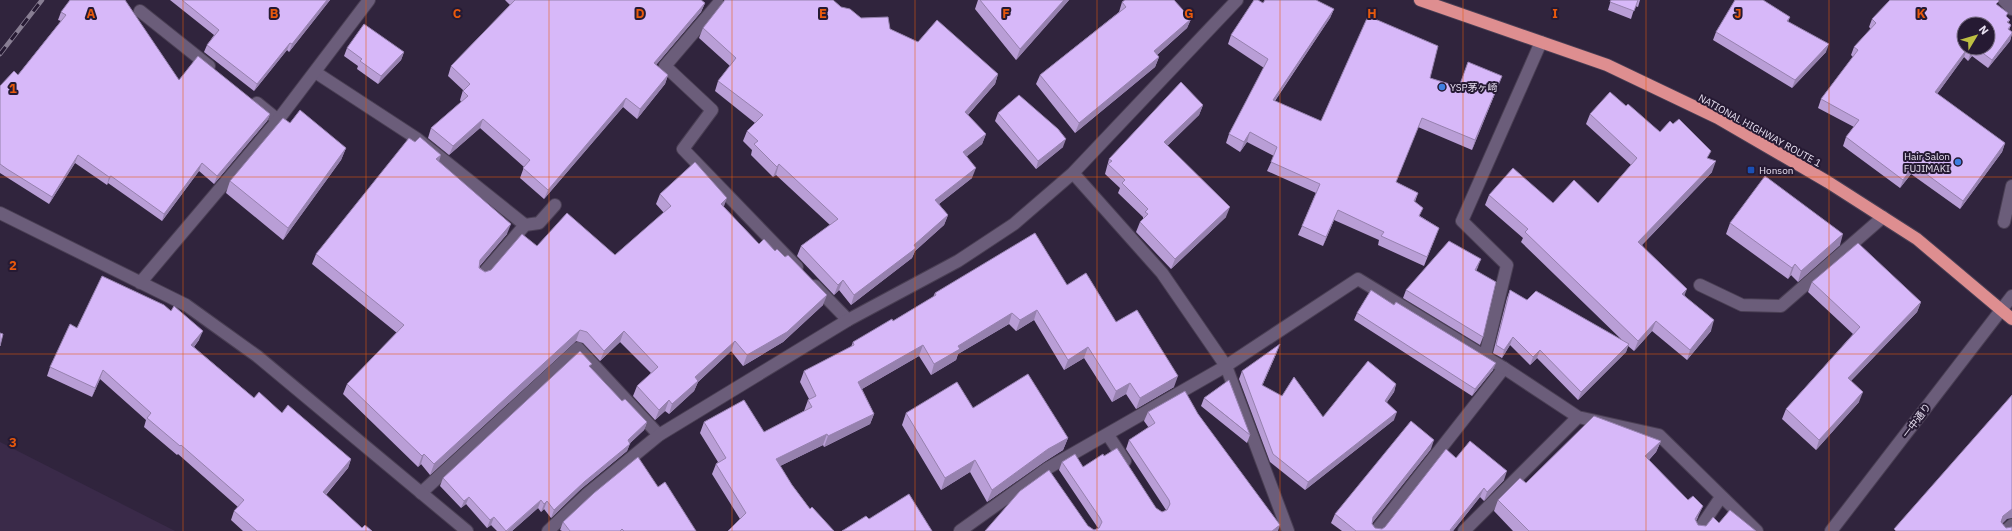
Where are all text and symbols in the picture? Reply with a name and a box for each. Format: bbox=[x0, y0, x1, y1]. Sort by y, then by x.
text: A bbox=[87, 5, 96, 22]
text: B bbox=[270, 5, 279, 22]
text: C bbox=[453, 5, 462, 22]
text: D bbox=[635, 5, 645, 22]
text: E bbox=[819, 5, 827, 22]
text: F bbox=[1002, 5, 1010, 22]
text: G bbox=[1184, 5, 1194, 22]
text: H bbox=[1367, 5, 1377, 22]
text: I bbox=[1552, 5, 1558, 22]
text: J bbox=[1734, 5, 1742, 22]
text: K bbox=[1916, 5, 1926, 22]
north arrow bbox=[1956, 16, 1996, 56]
text: N bbox=[1976, 22, 1992, 37]
text: 1 bbox=[9, 80, 17, 97]
place label: YSP茅ヶ崎 bbox=[1450, 81, 1498, 94]
marker: YSP茅ヶ崎 bbox=[1437, 82, 1447, 92]
street label: NATIONAL HIGHWAY ROUTE 1 bbox=[1696, 91, 1824, 170]
place label: Hair Salon FUJIMAKI bbox=[1904, 150, 1950, 175]
marker: Hair Salon FUJIMAKI bbox=[1953, 157, 1963, 167]
place label: Honson bbox=[1759, 164, 1794, 177]
marker: Honson bbox=[1746, 165, 1756, 175]
text: 2 bbox=[9, 257, 17, 274]
street label: 一中通り bbox=[1899, 400, 1934, 440]
text: 3 bbox=[9, 434, 17, 451]

